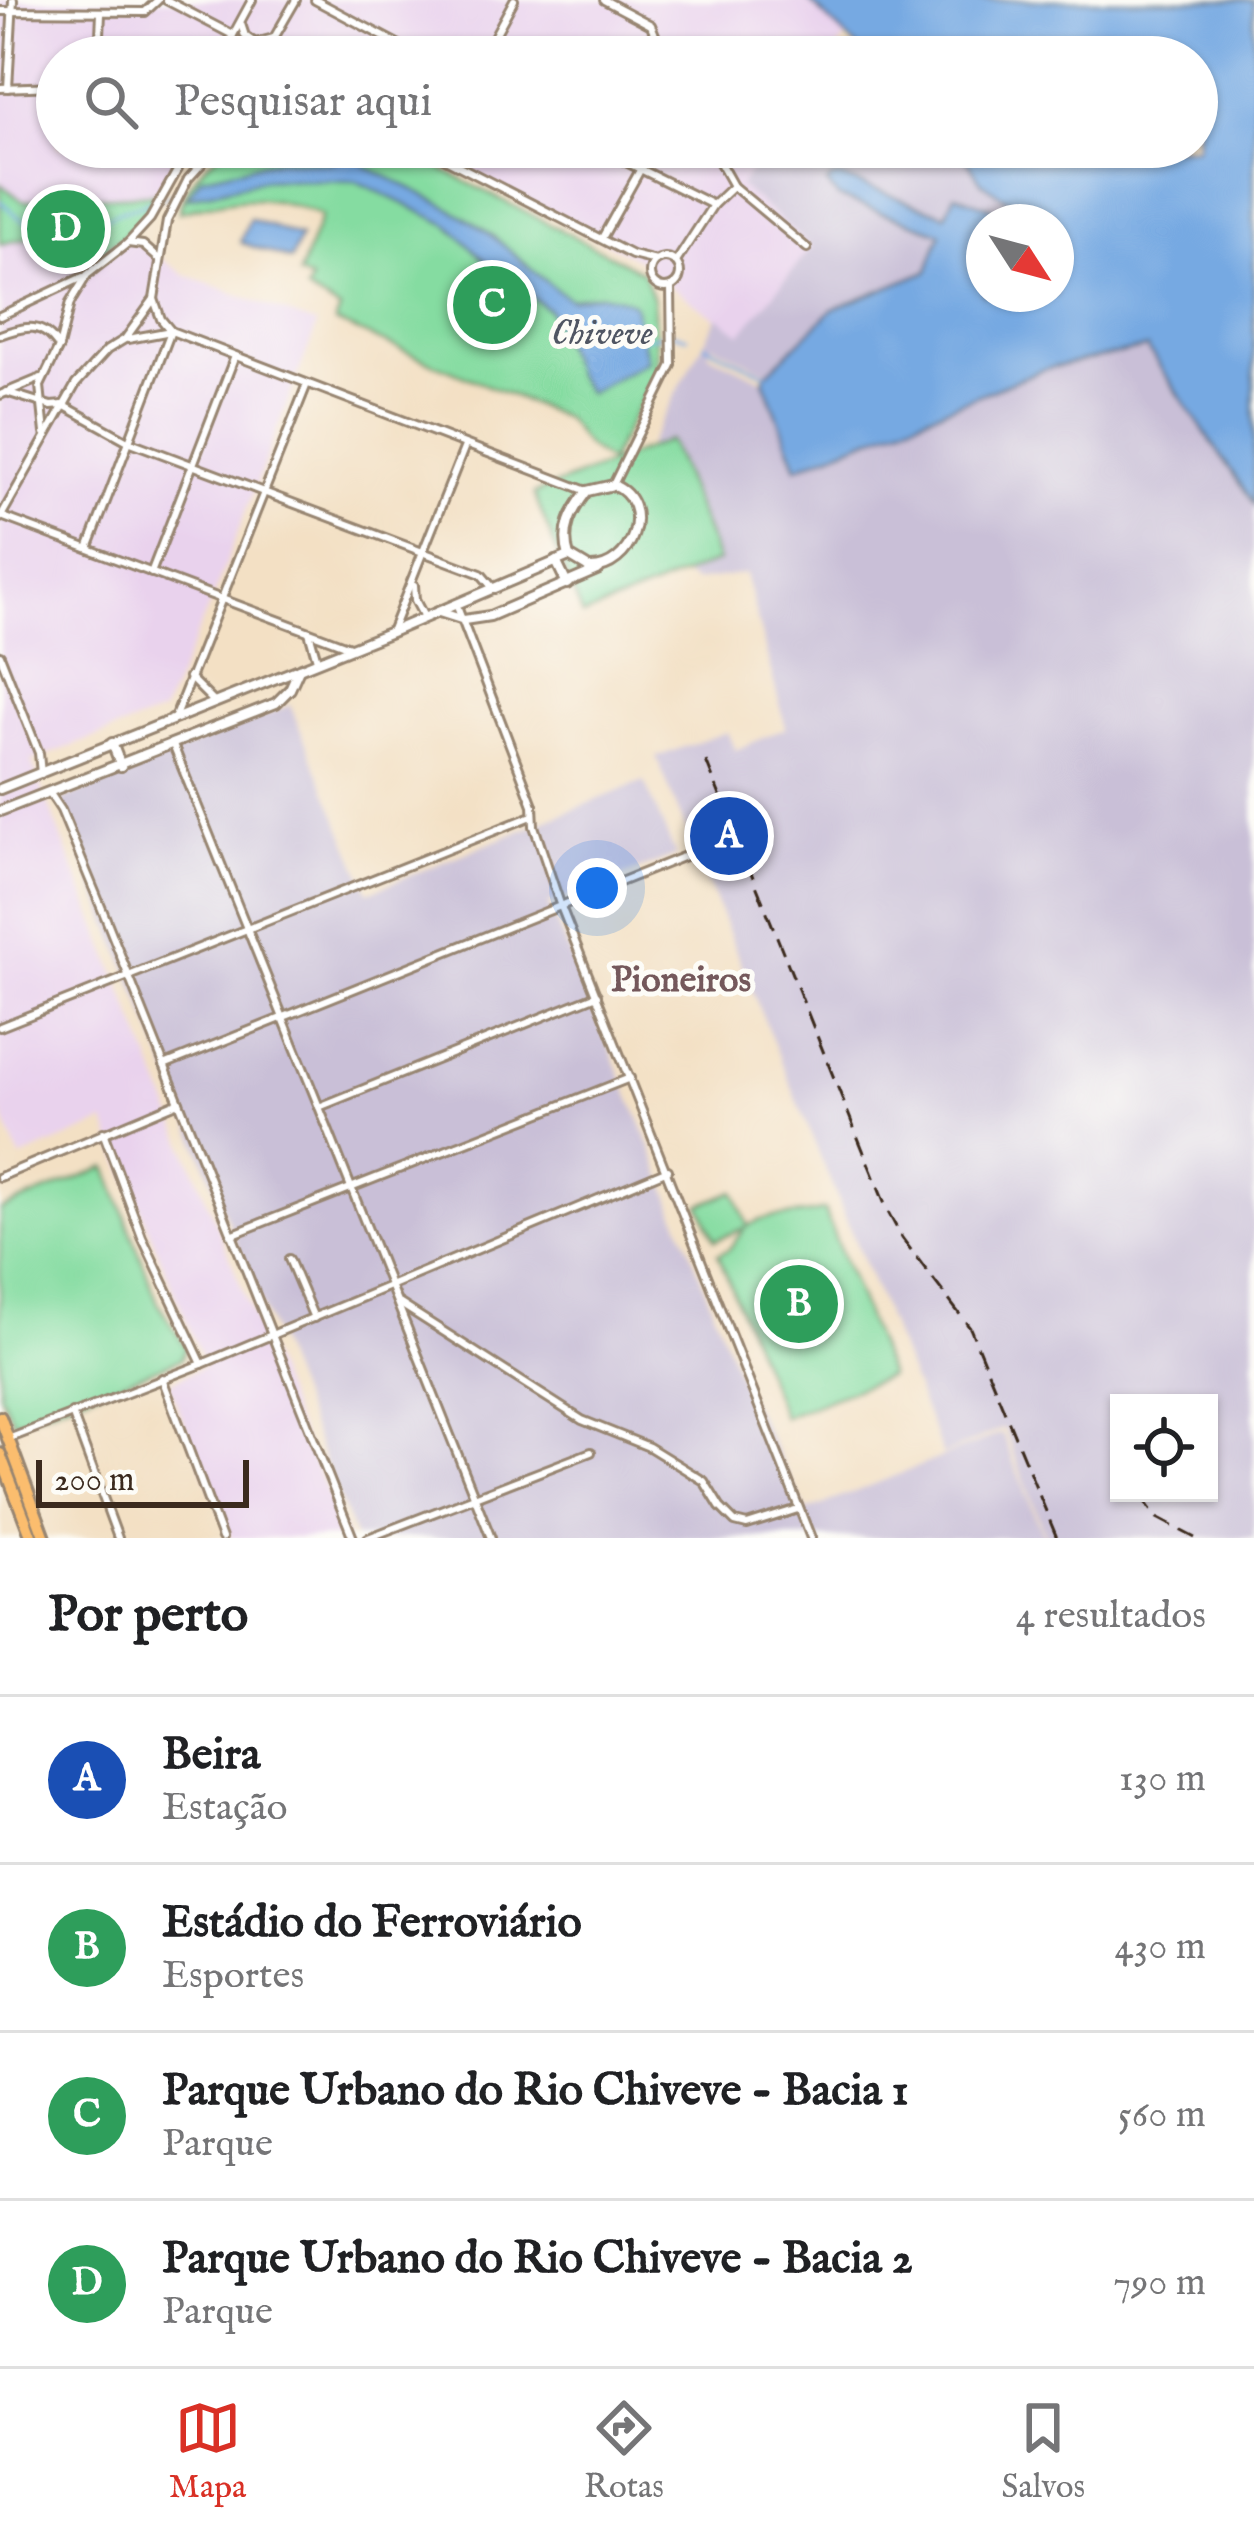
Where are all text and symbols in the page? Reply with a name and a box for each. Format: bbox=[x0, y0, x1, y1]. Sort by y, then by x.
search box bbox=[36, 36, 1218, 168]
icon: search bbox=[78, 69, 144, 135]
text: Pesquisar aqui bbox=[174, 74, 432, 131]
pin: D bbox=[27, 184, 105, 274]
north arrow bbox=[966, 204, 1074, 312]
pin: C bbox=[453, 260, 531, 350]
water label: Chiveve bbox=[551, 311, 653, 357]
pin: A bbox=[690, 791, 768, 881]
your location bbox=[567, 858, 627, 918]
district label: Pioneiros bbox=[611, 958, 751, 1004]
pin: B bbox=[760, 1259, 838, 1349]
map controls bbox=[1110, 1394, 1218, 1502]
button: locate bbox=[1110, 1394, 1218, 1502]
scale bar bbox=[36, 1454, 249, 1507]
text: 200 m bbox=[54, 1460, 135, 1502]
text: Por perto bbox=[48, 1584, 248, 1649]
text: 4 resultados bbox=[1016, 1592, 1206, 1641]
text: Beira bbox=[162, 1727, 260, 1784]
text: A bbox=[74, 1755, 100, 1804]
text: 130 m bbox=[1119, 1755, 1206, 1804]
text: Estação bbox=[162, 1784, 288, 1833]
text: Estádio do Ferroviário bbox=[162, 1895, 582, 1952]
text: B bbox=[74, 1923, 100, 1972]
text: 430 m bbox=[1115, 1923, 1206, 1972]
text: Esportes bbox=[162, 1952, 304, 2001]
text: Parque Urbano do Rio Chiveve - Bacia 1 bbox=[162, 2063, 909, 2120]
text: C bbox=[73, 2091, 101, 2140]
text: 560 m bbox=[1118, 2091, 1206, 2140]
text: Parque bbox=[162, 2120, 273, 2169]
text: Parque Urbano do Rio Chiveve - Bacia 2 bbox=[162, 2231, 913, 2288]
text: D bbox=[71, 2259, 103, 2308]
text: 790 m bbox=[1113, 2259, 1206, 2308]
text: Parque bbox=[162, 2288, 273, 2337]
tab: Mapa bbox=[169, 2395, 246, 2509]
tab: Rotas bbox=[584, 2395, 664, 2509]
tab: Salvos bbox=[1002, 2395, 1085, 2509]

